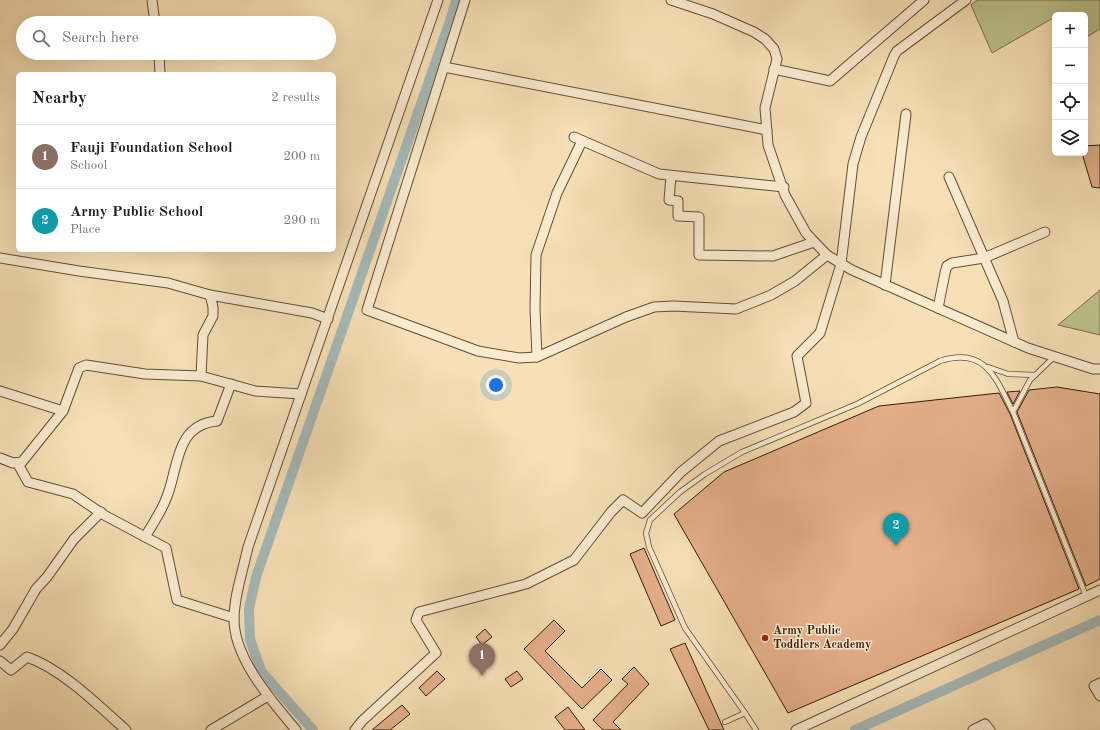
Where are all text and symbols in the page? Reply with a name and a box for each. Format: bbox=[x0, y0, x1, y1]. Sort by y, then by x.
map controls bbox=[1052, 12, 1088, 156]
button: + bbox=[1052, 12, 1088, 48]
search box bbox=[16, 16, 336, 60]
icon: search bbox=[30, 27, 52, 49]
text: Search here bbox=[62, 31, 139, 46]
button: − bbox=[1052, 48, 1088, 84]
button: locate bbox=[1052, 84, 1088, 120]
text: Nearby bbox=[32, 90, 87, 107]
text: 2 results bbox=[271, 91, 320, 104]
button: layers bbox=[1052, 120, 1088, 156]
text: Fauji Foundation School bbox=[70, 141, 233, 156]
text: 1 bbox=[41, 150, 49, 163]
text: 200 m bbox=[283, 150, 320, 163]
text: School bbox=[70, 159, 107, 172]
text: Army Public School bbox=[70, 205, 203, 220]
text: 2 bbox=[41, 214, 49, 227]
text: 290 m bbox=[283, 214, 320, 227]
text: Place bbox=[70, 223, 100, 236]
your location bbox=[486, 375, 506, 395]
pin: 2 bbox=[883, 513, 909, 546]
place label: Army Public Toddlers Academy bbox=[773, 625, 871, 651]
marker: Army Public Toddlers Academy bbox=[760, 633, 770, 643]
pin: 1 bbox=[469, 643, 495, 676]

